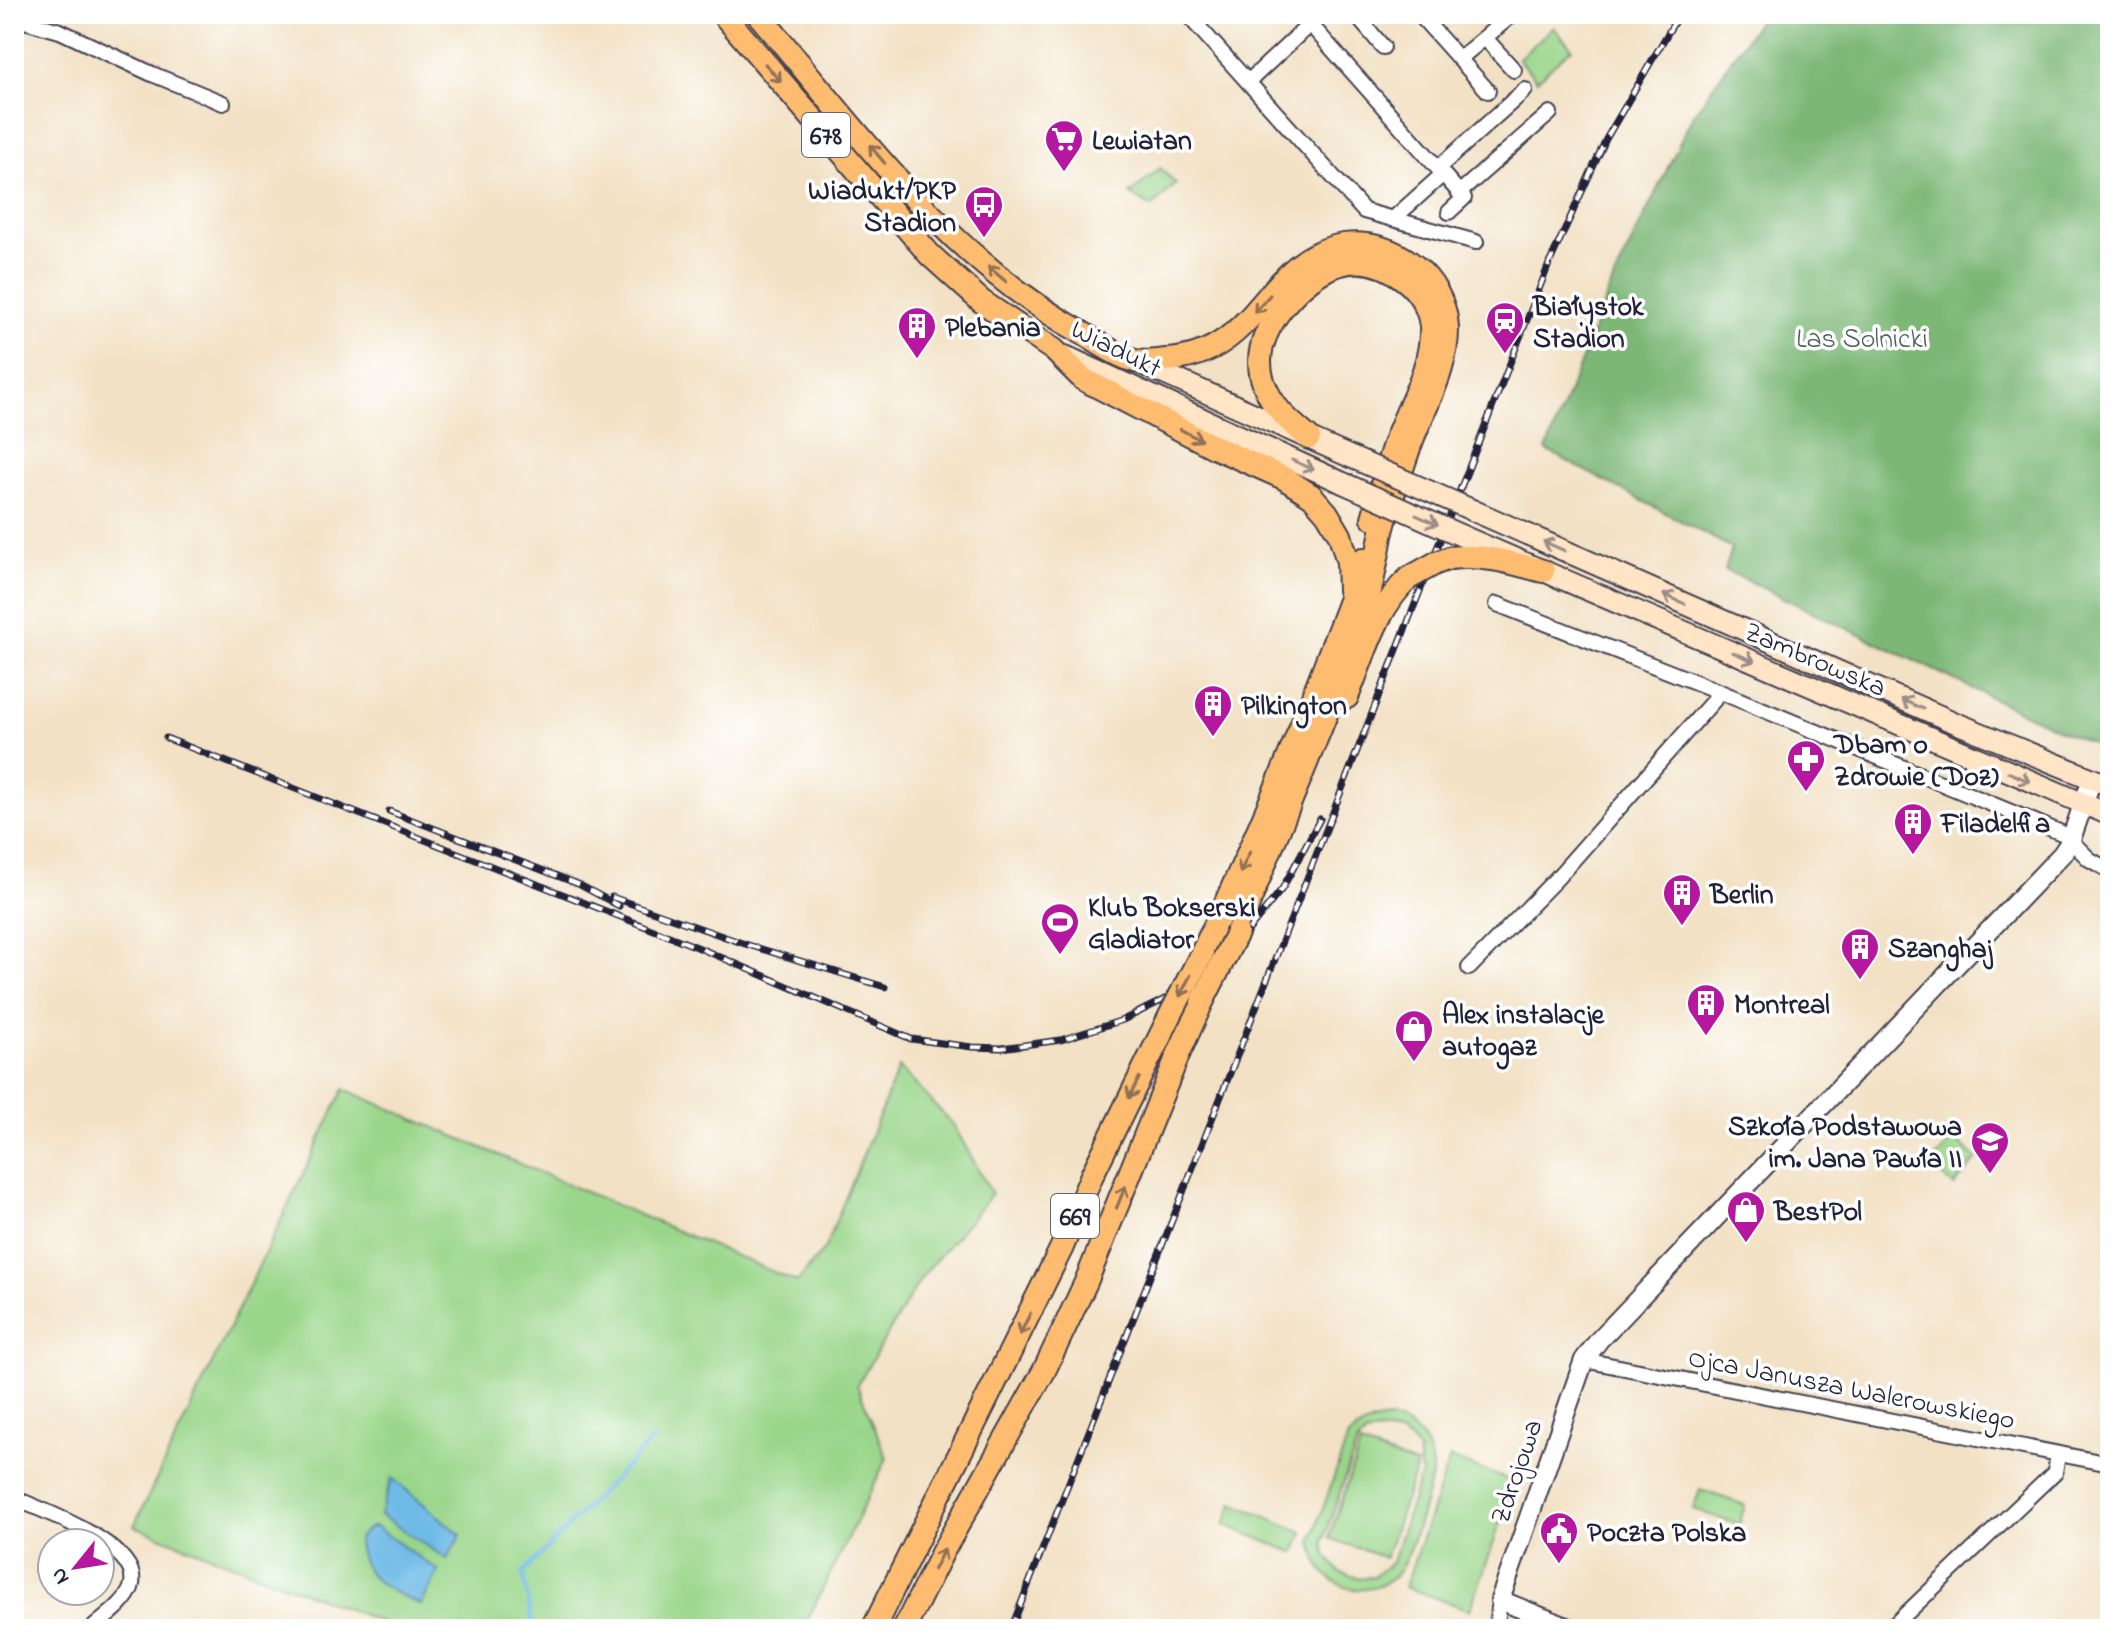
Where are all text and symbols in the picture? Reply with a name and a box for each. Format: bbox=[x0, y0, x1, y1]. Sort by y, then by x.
one-way arrow bbox=[764, 63, 782, 83]
road number: 678 bbox=[802, 113, 850, 157]
supermarket icon: Lewiatan bbox=[1043, 118, 1085, 173]
place label: Lewiatan bbox=[1092, 122, 1192, 163]
one-way arrow bbox=[868, 144, 886, 165]
place label: Wiadukt/PKP Stadion bbox=[808, 172, 956, 245]
bus stop icon: Wiadukt/PKP Stadion bbox=[963, 184, 1005, 239]
one-way arrow bbox=[987, 265, 1008, 283]
place label: Białystok Stadion bbox=[1531, 288, 1644, 361]
one-way arrow bbox=[1253, 293, 1271, 314]
station icon: Białystok Stadion bbox=[1484, 300, 1526, 355]
building icon: Plebania bbox=[896, 305, 938, 360]
place label: Plebania bbox=[945, 309, 1041, 350]
street label: Wiadukt bbox=[1063, 311, 1168, 390]
park label: Las Solnicki bbox=[1796, 320, 1928, 361]
one-way arrow bbox=[1179, 427, 1202, 443]
one-way arrow bbox=[1291, 458, 1315, 473]
one-way arrow bbox=[1414, 514, 1439, 529]
one-way arrow bbox=[1542, 538, 1566, 553]
one-way arrow bbox=[1662, 591, 1686, 606]
street label: Zambrowska bbox=[1737, 613, 1892, 710]
one-way arrow bbox=[1731, 650, 1756, 665]
building icon: Pilkington bbox=[1192, 683, 1234, 738]
place label: Pilkington bbox=[1241, 687, 1347, 729]
one-way arrow bbox=[1900, 695, 1925, 710]
place label: Dbam o Zdrowie (Doz) bbox=[1832, 726, 2000, 799]
pharmacy icon: Dbam o Zdrowie (Doz) bbox=[1785, 738, 1827, 793]
one-way arrow bbox=[2007, 770, 2031, 785]
building icon: Filadelfia bbox=[1892, 801, 1934, 856]
place label: Filadelfia bbox=[1939, 805, 2050, 846]
one-way arrow bbox=[1237, 850, 1252, 874]
building icon: Berlin bbox=[1661, 872, 1703, 927]
place label: Berlin bbox=[1708, 876, 1774, 917]
place label: Klub Bokserski Gladiator bbox=[1088, 889, 1256, 962]
sports icon: Klub Bokserski Gladiator bbox=[1039, 901, 1081, 956]
building icon: Szanghaj bbox=[1839, 926, 1881, 981]
place label: Szanghaj bbox=[1888, 930, 1994, 972]
one-way arrow bbox=[1177, 973, 1192, 997]
building icon: Montreal bbox=[1685, 982, 1727, 1037]
place label: Montreal bbox=[1734, 986, 1830, 1027]
place label: Alex instalacje autogaz bbox=[1442, 996, 1606, 1070]
shop icon: Alex instalacje autogaz bbox=[1393, 1008, 1435, 1063]
one-way arrow bbox=[1125, 1075, 1141, 1099]
place label: Szkoła Podstawowa im. Jana Pawła II bbox=[1728, 1108, 1962, 1181]
school or university icon: Szkoła Podstawowa im. Jana Pawła II bbox=[1969, 1120, 2011, 1175]
one-way arrow bbox=[1114, 1185, 1129, 1210]
shop icon: BestPol bbox=[1725, 1189, 1767, 1244]
place label: BestPol bbox=[1772, 1193, 1862, 1234]
road number: 669 bbox=[1051, 1194, 1099, 1238]
one-way arrow bbox=[1017, 1311, 1032, 1335]
street label: Ojca Janusza Walerowskiego bbox=[1684, 1339, 2018, 1442]
street label: Zdrojowa bbox=[1481, 1414, 1555, 1530]
public building icon: Poczta Polska bbox=[1538, 1510, 1580, 1565]
place label: Poczta Polska bbox=[1587, 1514, 1746, 1555]
north arrow bbox=[36, 1527, 116, 1607]
one-way arrow bbox=[931, 1548, 947, 1572]
text: N bbox=[44, 1561, 79, 1590]

